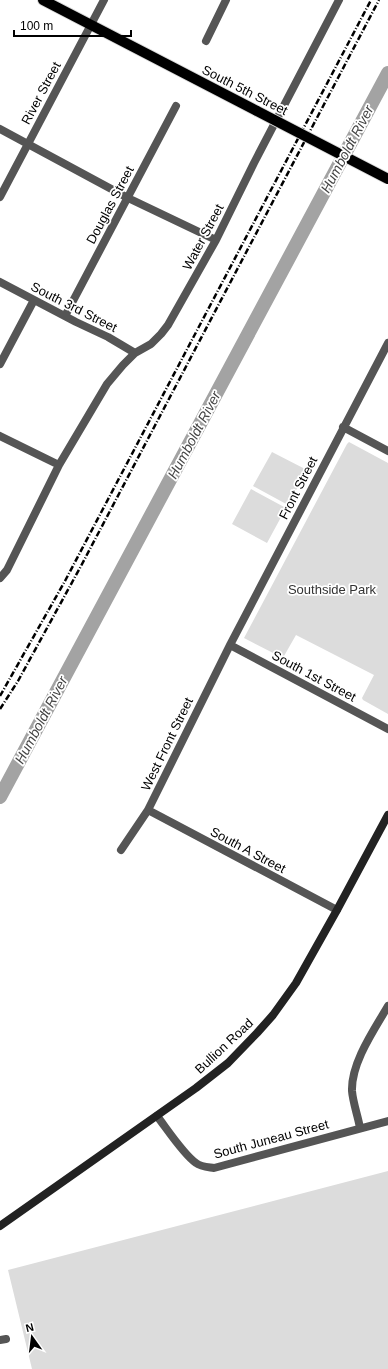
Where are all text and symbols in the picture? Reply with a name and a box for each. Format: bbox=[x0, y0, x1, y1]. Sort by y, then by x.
scale bar bbox=[14, 12, 131, 38]
text: 100 m bbox=[20, 19, 53, 33]
street label: River Street bbox=[18, 59, 64, 127]
street label: South 5th Street bbox=[200, 62, 291, 118]
water label: Humboldt River bbox=[317, 101, 377, 195]
street label: Douglas Street bbox=[83, 163, 137, 246]
street label: Water Street bbox=[179, 201, 227, 273]
street label: South 3rd Street bbox=[28, 279, 120, 335]
water label: Humboldt River bbox=[164, 387, 224, 481]
street label: Front Street bbox=[276, 454, 320, 522]
park label: Southside Park bbox=[288, 582, 377, 597]
street label: South 1st Street bbox=[269, 647, 359, 705]
water label: Humboldt River bbox=[11, 672, 71, 766]
street label: West Front Street bbox=[138, 695, 196, 793]
street label: South A Street bbox=[208, 824, 289, 876]
street label: Bullion Road bbox=[192, 1015, 256, 1077]
street label: South Juneau Street bbox=[212, 1116, 331, 1162]
north arrow bbox=[12, 1317, 52, 1357]
text: N bbox=[24, 1321, 35, 1334]

